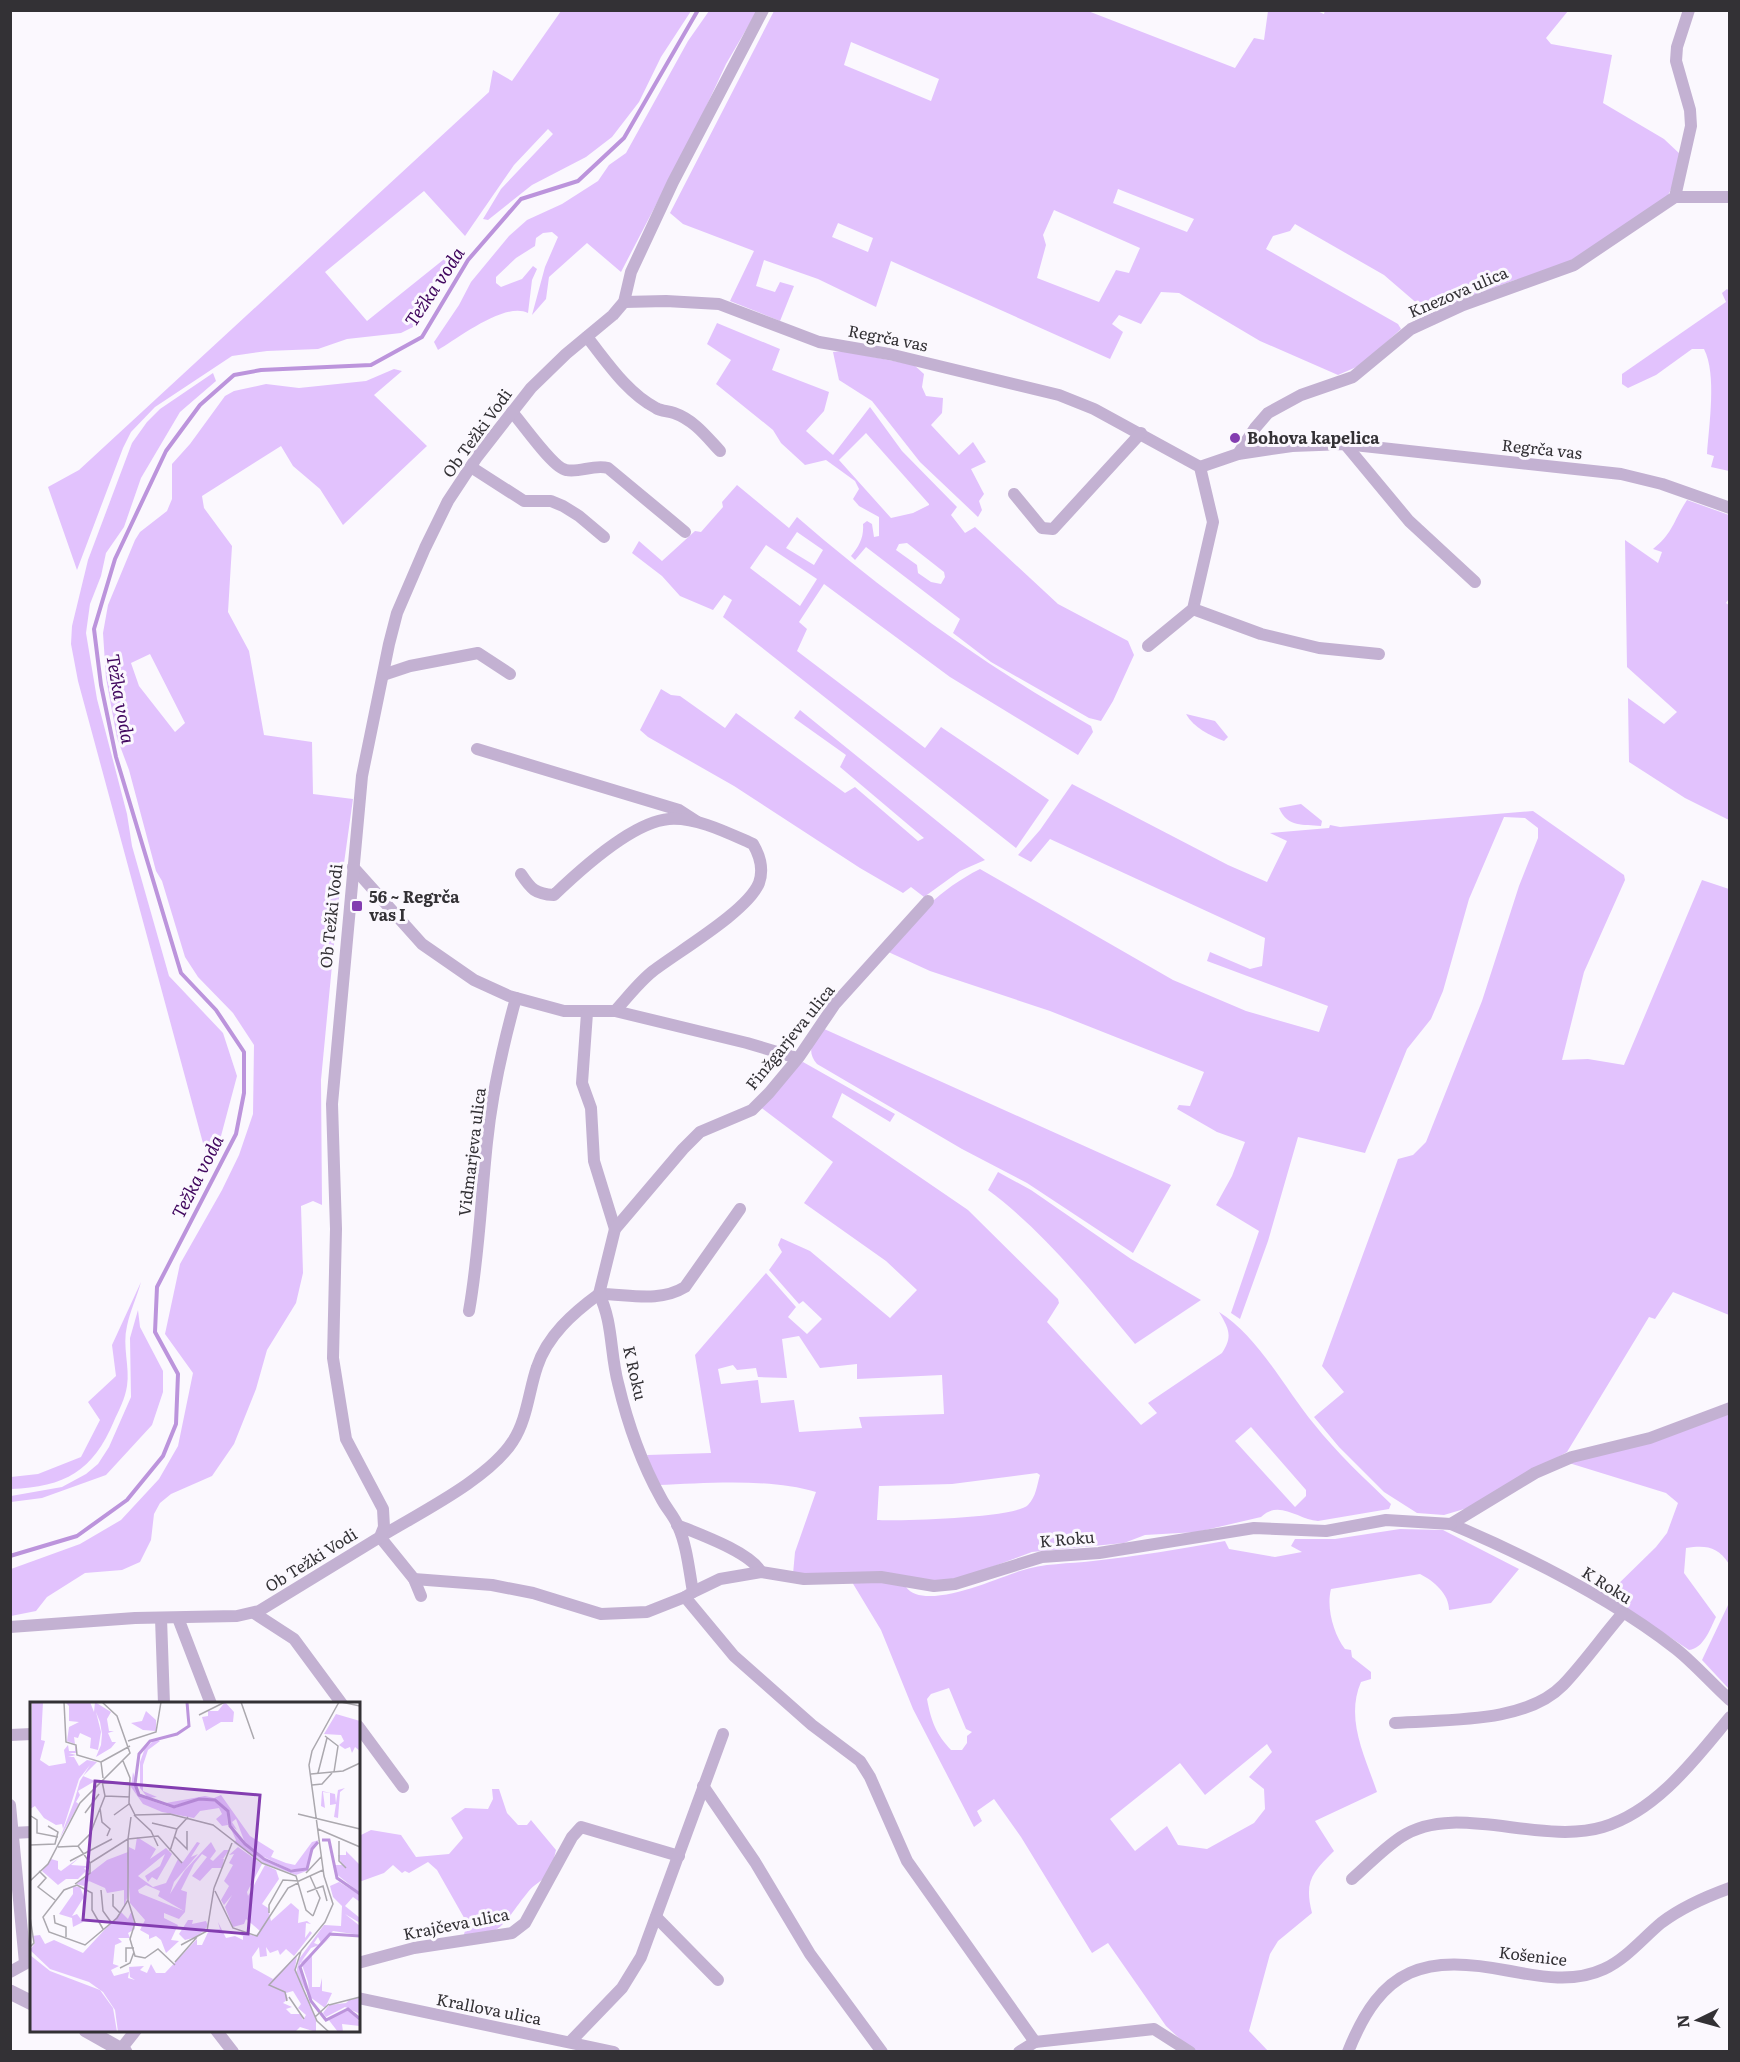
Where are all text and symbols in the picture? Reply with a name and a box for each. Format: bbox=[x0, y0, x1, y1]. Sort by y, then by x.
water label: Težka voda bbox=[397, 240, 471, 331]
street label: Knezova ulica bbox=[1404, 259, 1512, 323]
street label: Regrča vas bbox=[846, 318, 930, 356]
street label: Ob Težki Vodi bbox=[436, 383, 517, 482]
place label: Bohova kapelica bbox=[1247, 425, 1380, 449]
marker: Bohova kapelica bbox=[1228, 431, 1242, 445]
street label: Regrča vas bbox=[1501, 432, 1583, 464]
water label: Težka voda bbox=[100, 652, 143, 746]
street label: Ob Težki Vodi bbox=[313, 863, 347, 969]
place label: 56 ~ Regrča vas I bbox=[369, 884, 460, 926]
marker: 56 ~ Regrča vas I bbox=[350, 899, 364, 913]
street label: Finžgarjeva ulica bbox=[739, 978, 840, 1094]
street label: Vidmarjeva ulica bbox=[451, 1086, 491, 1218]
water label: Težka voda bbox=[164, 1129, 230, 1223]
street label: K Roku bbox=[618, 1343, 654, 1402]
street label: Ob Težki Vodi bbox=[260, 1521, 361, 1597]
street label: K Roku bbox=[1038, 1524, 1095, 1552]
street label: K Roku bbox=[1578, 1559, 1637, 1609]
inset map bbox=[30, 1702, 360, 2032]
street label: Krajčeva ulica bbox=[401, 1901, 511, 1945]
street label: Košenice bbox=[1498, 1939, 1569, 1971]
street label: Krallova ulica bbox=[435, 1986, 544, 2030]
north arrow bbox=[1668, 1990, 1728, 2050]
text: N bbox=[1670, 2014, 1695, 2029]

